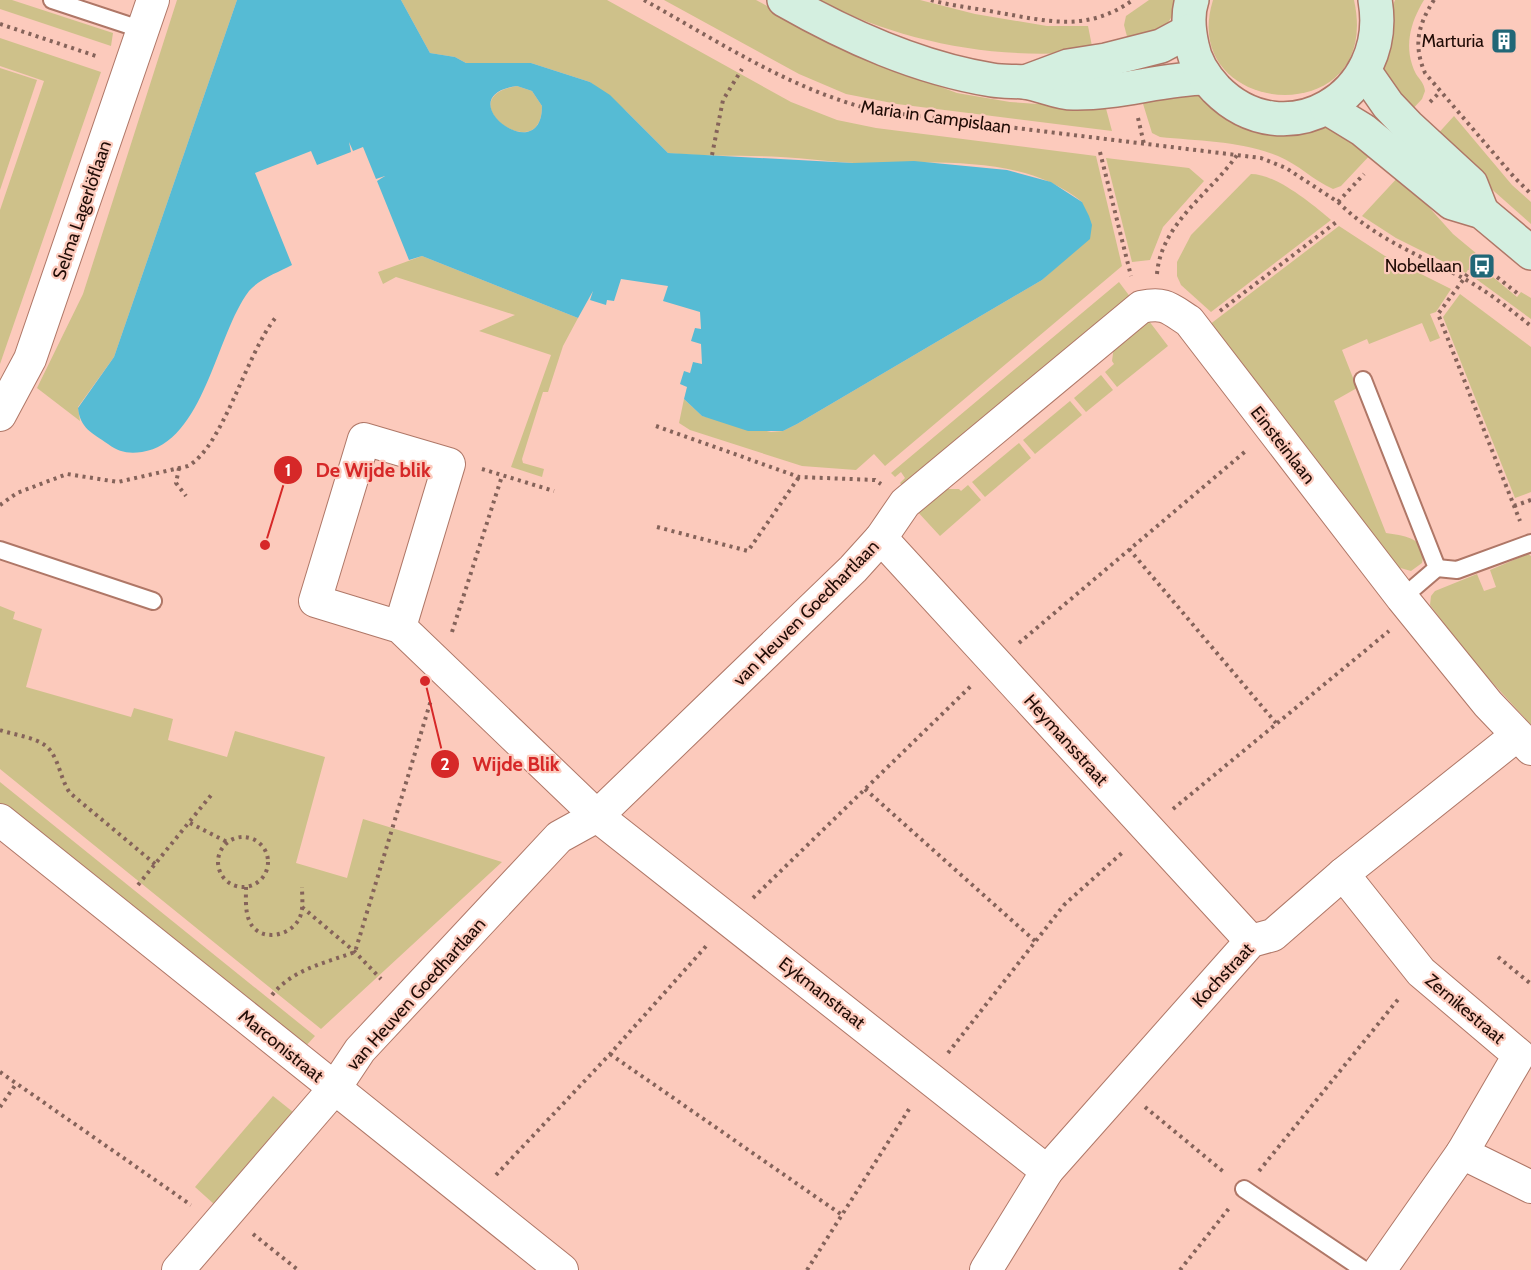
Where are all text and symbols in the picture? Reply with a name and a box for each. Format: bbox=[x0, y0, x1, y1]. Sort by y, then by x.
building icon: Marturia bbox=[1489, 26, 1519, 56]
place label: Marturia bbox=[1422, 30, 1484, 52]
street label: Maria in Campislaan bbox=[859, 96, 1013, 138]
street label: Selma Lagerlöflaan bbox=[48, 138, 116, 282]
bus stop icon: Nobellaan bbox=[1467, 251, 1497, 281]
place label: Nobellaan bbox=[1385, 255, 1462, 277]
street label: Einsteinlaan bbox=[1246, 402, 1320, 488]
callout: De Wijde blik bbox=[273, 451, 442, 489]
text: De Wijde blik bbox=[315, 458, 431, 482]
text: 1 bbox=[285, 459, 291, 481]
street label: van Heuven Goedhartlaan bbox=[728, 535, 884, 691]
street label: Heymansstraat bbox=[1019, 690, 1113, 790]
callout: Wijde Blik bbox=[430, 745, 571, 783]
text: Wijde Blik bbox=[472, 752, 560, 776]
text: 2 bbox=[440, 753, 450, 775]
street label: van Heuven Goedhartlaan bbox=[342, 913, 490, 1075]
street label: Kochstraat bbox=[1188, 938, 1258, 1012]
street label: Eykmanstraat bbox=[774, 952, 870, 1034]
street label: Zernikestraat bbox=[1421, 969, 1509, 1049]
street label: Marconistraat bbox=[234, 1005, 328, 1087]

